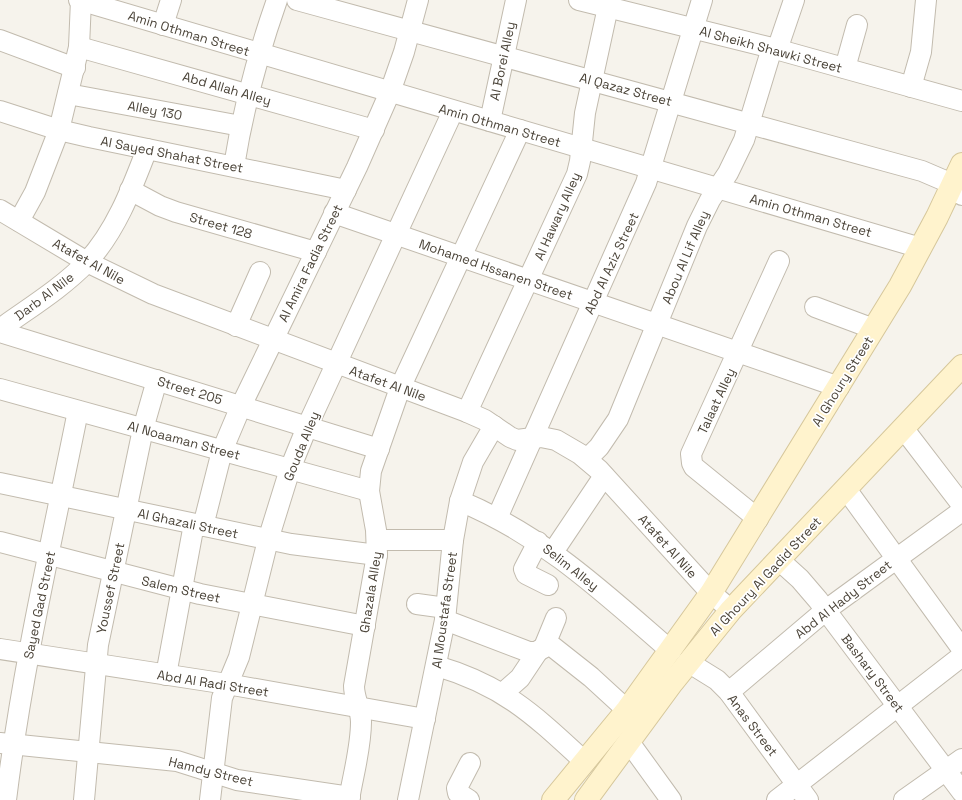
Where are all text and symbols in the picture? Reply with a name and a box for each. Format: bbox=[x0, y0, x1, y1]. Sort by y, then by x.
street label: Amin Othman Street bbox=[126, 7, 252, 60]
street label: Al Borei Alley bbox=[486, 20, 519, 102]
street label: Al Sheikh Shawki Street bbox=[698, 22, 844, 77]
street label: Abd Allah Alley bbox=[181, 68, 273, 109]
street label: Al Qazaz Street bbox=[578, 69, 674, 110]
street label: Alley 130 bbox=[126, 97, 184, 124]
street label: Amin Othman Street bbox=[437, 100, 563, 151]
street label: Al Sayed Shahat Street bbox=[99, 132, 245, 177]
street label: Al Hawary Alley bbox=[530, 170, 584, 263]
street label: Amin Othman Street bbox=[748, 190, 874, 241]
street label: Al Amira Fadia Street bbox=[275, 202, 346, 325]
street label: Street 128 bbox=[188, 208, 254, 243]
street label: Abou Al Lif Alley bbox=[658, 208, 713, 306]
street label: Abd Al Aziz Street bbox=[580, 209, 643, 317]
street label: Atafet Al Nile bbox=[49, 235, 128, 288]
street label: Mohamed Hssanen Street bbox=[417, 235, 575, 304]
street label: Darb Al Nile bbox=[11, 269, 77, 324]
street label: Al Ghoury Street bbox=[808, 333, 877, 430]
street label: Atafet Al Nile bbox=[347, 362, 429, 405]
street label: Talaat Alley bbox=[694, 365, 739, 437]
street label: Street 205 bbox=[155, 373, 225, 408]
street label: Gouda Alley bbox=[280, 409, 323, 484]
street label: Al Noaaman Street bbox=[126, 417, 242, 464]
street label: Al Ghazali Street bbox=[136, 505, 240, 542]
street label: Atafet Al Nile bbox=[634, 511, 701, 582]
street label: Al Ghoury Al Gadid Street bbox=[706, 513, 825, 640]
street label: Selim Alley bbox=[539, 540, 602, 595]
street label: Youssef Street bbox=[93, 541, 128, 635]
street label: Sayed Gad Street bbox=[20, 550, 59, 661]
street label: Ghazala Alley bbox=[356, 550, 385, 634]
street label: Al Moustafa Street bbox=[428, 551, 461, 670]
street label: Abd Al Hady Street bbox=[792, 556, 895, 642]
street label: Salem Street bbox=[140, 572, 222, 607]
street label: Bashary Street bbox=[837, 631, 908, 716]
street label: Abd Al Radi Street bbox=[156, 666, 270, 701]
street label: Anas Street bbox=[724, 691, 782, 760]
street label: Hamdy Street bbox=[167, 753, 255, 790]

